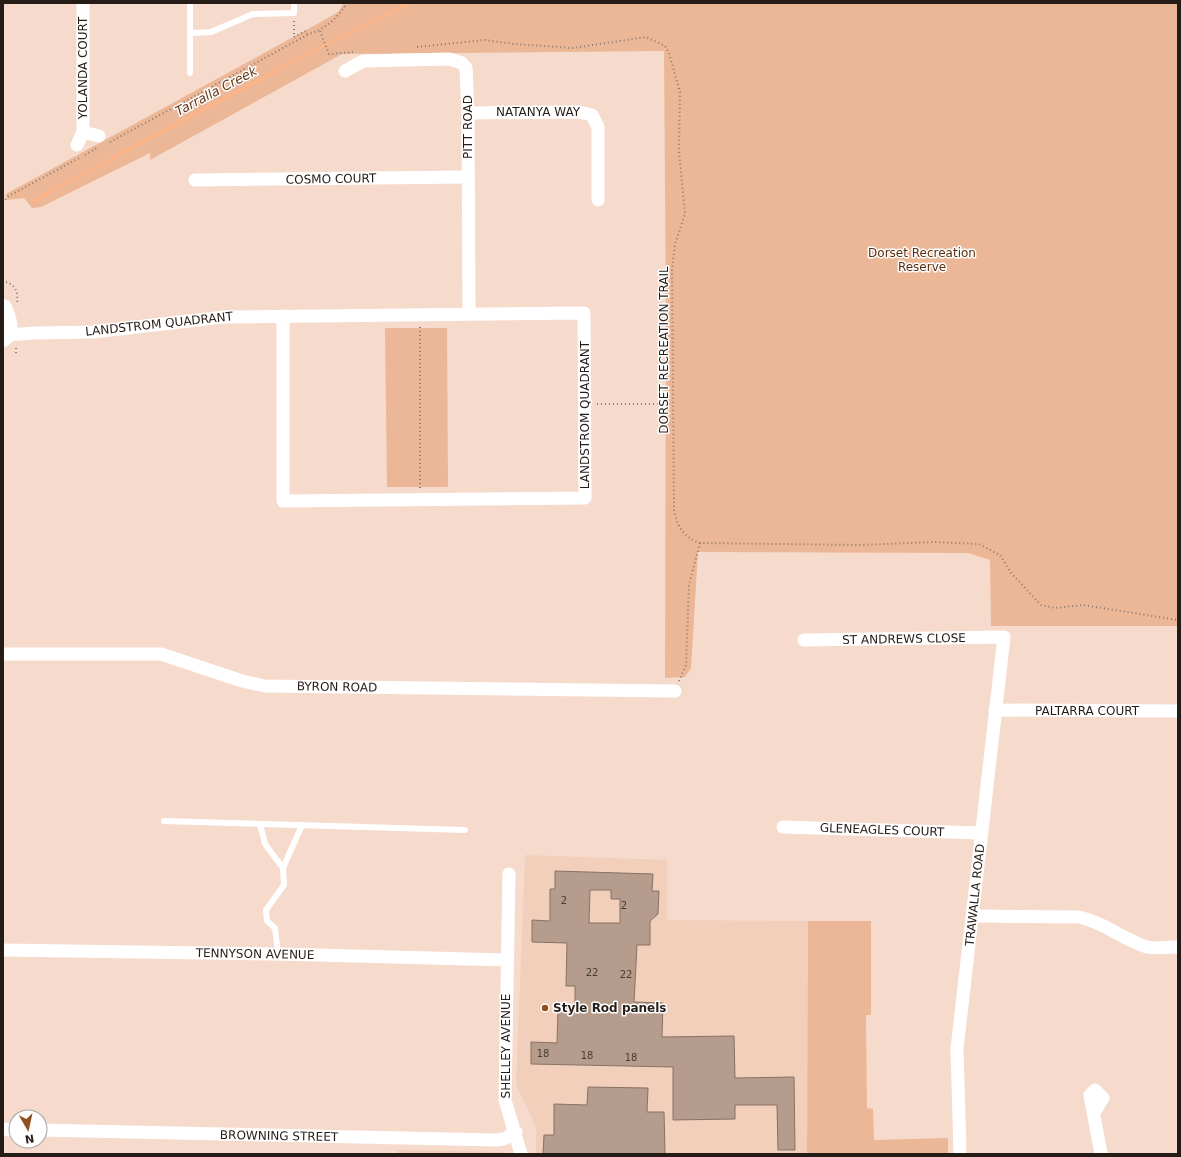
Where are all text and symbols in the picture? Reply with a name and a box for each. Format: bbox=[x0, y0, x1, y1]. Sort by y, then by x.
street label: YOLANDA COURT bbox=[76, 16, 90, 120]
water label: Tarralla Creek bbox=[173, 63, 260, 119]
street label: PITT ROAD bbox=[461, 95, 475, 159]
street label: NATANYA WAY bbox=[496, 105, 581, 119]
street label: COSMO COURT bbox=[286, 171, 377, 187]
park label: Dorset Recreation Reserve bbox=[868, 246, 976, 274]
street label: DORSET RECREATION TRAIL bbox=[657, 266, 671, 434]
street label: LANDSTROM QUADRANT bbox=[85, 309, 234, 339]
street label: LANDSTROM QUADRANT bbox=[578, 340, 592, 489]
street label: ST ANDREWS CLOSE bbox=[842, 631, 966, 647]
street label: BYRON ROAD bbox=[297, 679, 377, 695]
street label: PALTARRA COURT bbox=[1035, 704, 1140, 718]
street label: GLENEAGLES COURT bbox=[820, 821, 945, 839]
street label: TRAWALLA ROAD bbox=[963, 843, 987, 948]
house number: 2 bbox=[561, 895, 567, 906]
house number: 2 bbox=[621, 900, 627, 911]
street label: TENNYSON AVENUE bbox=[195, 946, 314, 962]
house number: 22 bbox=[586, 967, 598, 978]
house number: 22 bbox=[620, 969, 632, 980]
street label: SHELLEY AVENUE bbox=[499, 994, 513, 1098]
place label: Style Rod panels bbox=[553, 1001, 667, 1015]
marker: Style Rod panels bbox=[540, 1003, 550, 1013]
house number: 18 bbox=[537, 1048, 549, 1059]
house number: 18 bbox=[581, 1050, 593, 1061]
house number: 18 bbox=[625, 1052, 637, 1063]
north arrow bbox=[8, 1109, 48, 1149]
street label: BROWNING STREET bbox=[220, 1128, 339, 1144]
text: N bbox=[24, 1131, 35, 1146]

